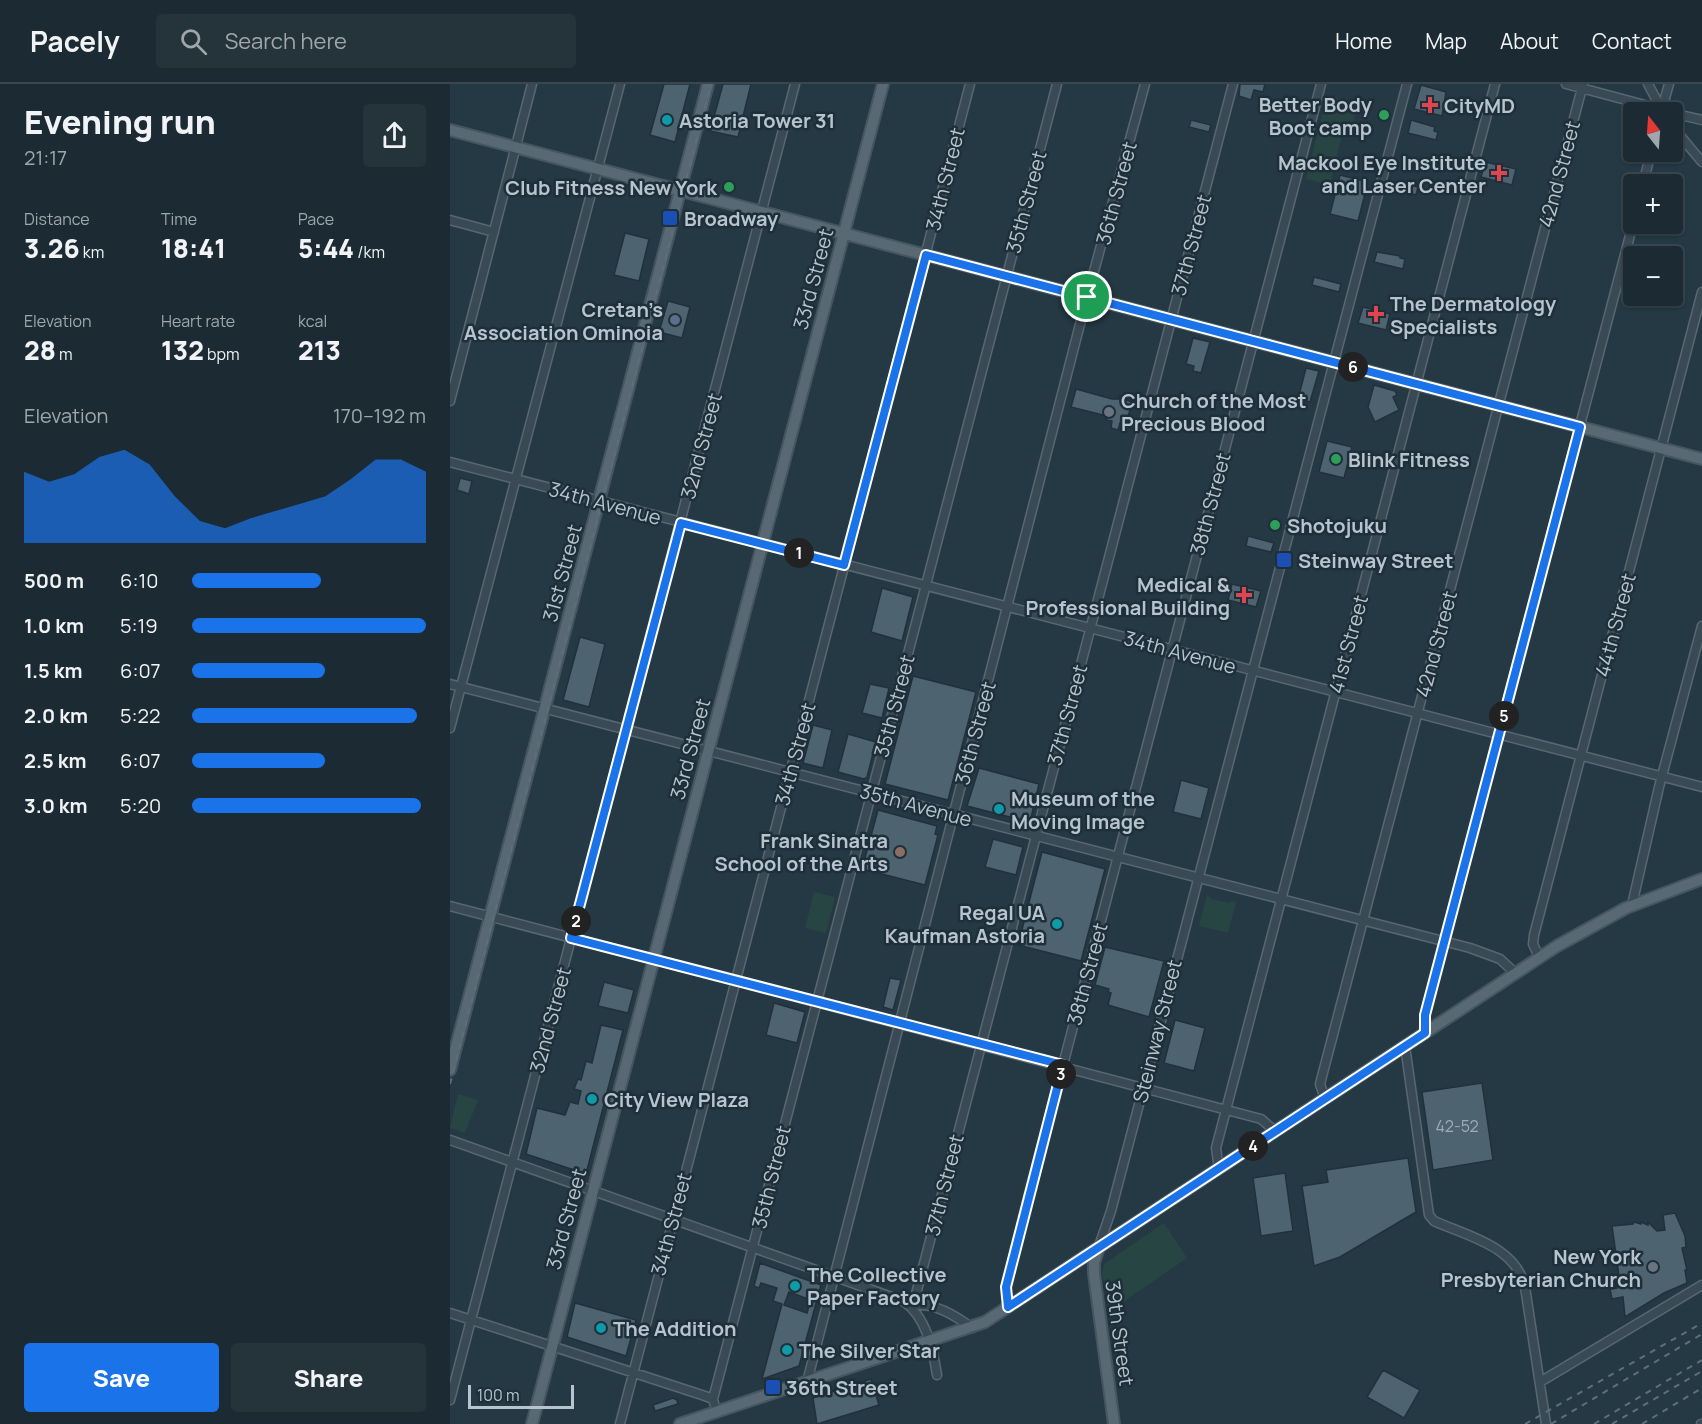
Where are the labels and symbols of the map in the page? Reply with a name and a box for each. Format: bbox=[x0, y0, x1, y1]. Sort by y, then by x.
place label: Better Body Boot camp bbox=[1259, 91, 1373, 141]
place label: CityMD bbox=[1444, 92, 1515, 119]
marker: CityMD bbox=[1421, 96, 1439, 114]
north arrow bbox=[1623, 102, 1683, 162]
place label: Astoria Tower 31 bbox=[679, 107, 835, 134]
marker: Better Body Boot camp bbox=[1377, 108, 1391, 122]
marker: Astoria Tower 31 bbox=[660, 113, 674, 127]
street label: 42nd Street bbox=[1532, 118, 1586, 230]
street label: 34th Street bbox=[919, 125, 971, 233]
street label: 36th Street bbox=[1089, 138, 1143, 248]
street label: 35th Street bbox=[999, 148, 1053, 256]
place label: Mackool Eye Institute and Laser Center bbox=[1278, 149, 1486, 199]
marker: Mackool Eye Institute and Laser Center bbox=[1490, 164, 1508, 182]
place label: Club Fitness New York bbox=[505, 174, 718, 201]
marker: Club Fitness New York bbox=[722, 180, 736, 194]
street label: 37th Street bbox=[1165, 191, 1217, 299]
place label: Broadway bbox=[684, 205, 779, 232]
marker: Broadway bbox=[661, 209, 679, 227]
street label: 33rd Street bbox=[787, 225, 839, 333]
pin bbox=[1061, 271, 1112, 322]
place label: The Dermatology Specialists bbox=[1390, 290, 1557, 340]
place label: Cretan’s Association Ominoia bbox=[464, 296, 663, 346]
marker: The Dermatology Specialists bbox=[1367, 305, 1385, 323]
marker: Cretan’s Association Ominoia bbox=[668, 313, 682, 327]
pin: 6 bbox=[1338, 352, 1368, 382]
place label: Church of the Most Precious Blood bbox=[1121, 387, 1306, 437]
street label: 32nd Street bbox=[674, 390, 728, 502]
marker: Church of the Most Precious Blood bbox=[1102, 405, 1116, 419]
place label: Blink Fitness bbox=[1348, 446, 1470, 473]
street label: 38th Street bbox=[1183, 450, 1237, 558]
marker: Blink Fitness bbox=[1329, 452, 1343, 466]
street label: 34th Avenue bbox=[546, 475, 664, 531]
place label: Shotojuku bbox=[1287, 512, 1387, 539]
marker: Shotojuku bbox=[1268, 518, 1282, 532]
street label: 31st Street bbox=[536, 521, 588, 625]
pin: 1 bbox=[784, 538, 814, 568]
place label: Steinway Street bbox=[1298, 547, 1453, 574]
marker: Steinway Street bbox=[1275, 551, 1293, 569]
street label: 44th Street bbox=[1588, 570, 1642, 680]
place label: Medical & Professional Building bbox=[1025, 571, 1231, 621]
marker: Medical & Professional Building bbox=[1235, 586, 1253, 604]
street label: 42nd Street bbox=[1409, 588, 1463, 700]
street label: 41st Street bbox=[1322, 592, 1374, 696]
street label: 34th Avenue bbox=[1121, 624, 1239, 680]
street label: 35th Street bbox=[867, 652, 921, 760]
street label: 37th Street bbox=[1041, 661, 1093, 769]
street label: 36th Street bbox=[948, 678, 1002, 788]
street label: 33rd Street bbox=[664, 695, 716, 803]
street label: 34th Street bbox=[768, 700, 822, 808]
pin: 5 bbox=[1489, 701, 1519, 731]
street label: 35th Avenue bbox=[857, 777, 975, 833]
place label: Museum of the Moving Image bbox=[1011, 785, 1155, 835]
marker: Museum of the Moving Image bbox=[992, 802, 1006, 816]
place label: Frank Sinatra School of the Arts bbox=[714, 827, 888, 877]
marker: Frank Sinatra School of the Arts bbox=[893, 845, 907, 859]
place label: Regal UA Kaufman Astoria bbox=[885, 899, 1046, 949]
pin: 2 bbox=[561, 906, 591, 936]
marker: Regal UA Kaufman Astoria bbox=[1050, 917, 1064, 931]
street label: 38th Street bbox=[1060, 920, 1114, 1028]
street label: Steinway Street bbox=[1126, 957, 1188, 1105]
street label: 32nd Street bbox=[523, 964, 577, 1076]
pin: 3 bbox=[1046, 1059, 1076, 1089]
place label: City View Plaza bbox=[604, 1086, 749, 1113]
marker: City View Plaza bbox=[585, 1092, 599, 1106]
house number: 42-52 bbox=[1435, 1115, 1479, 1137]
street label: 35th Street bbox=[745, 1123, 797, 1231]
street label: 37th Street bbox=[918, 1131, 970, 1239]
pin: 4 bbox=[1238, 1131, 1268, 1161]
street label: 33rd Street bbox=[540, 1165, 592, 1273]
street label: 34th Street bbox=[644, 1170, 698, 1278]
place label: New York Presbyterian Church bbox=[1441, 1243, 1642, 1293]
marker: New York Presbyterian Church bbox=[1646, 1260, 1660, 1274]
place label: The Collective Paper Factory bbox=[807, 1261, 947, 1311]
marker: The Collective Paper Factory bbox=[788, 1279, 802, 1293]
street label: 39th Street bbox=[1099, 1279, 1141, 1387]
place label: The Addition bbox=[613, 1315, 737, 1342]
marker: The Addition bbox=[594, 1321, 608, 1335]
place label: The Silver Star bbox=[799, 1337, 940, 1364]
marker: The Silver Star bbox=[780, 1343, 794, 1357]
place label: 36th Street bbox=[786, 1374, 898, 1401]
marker: 36th Street bbox=[764, 1378, 782, 1396]
scale bar bbox=[468, 1382, 574, 1410]

